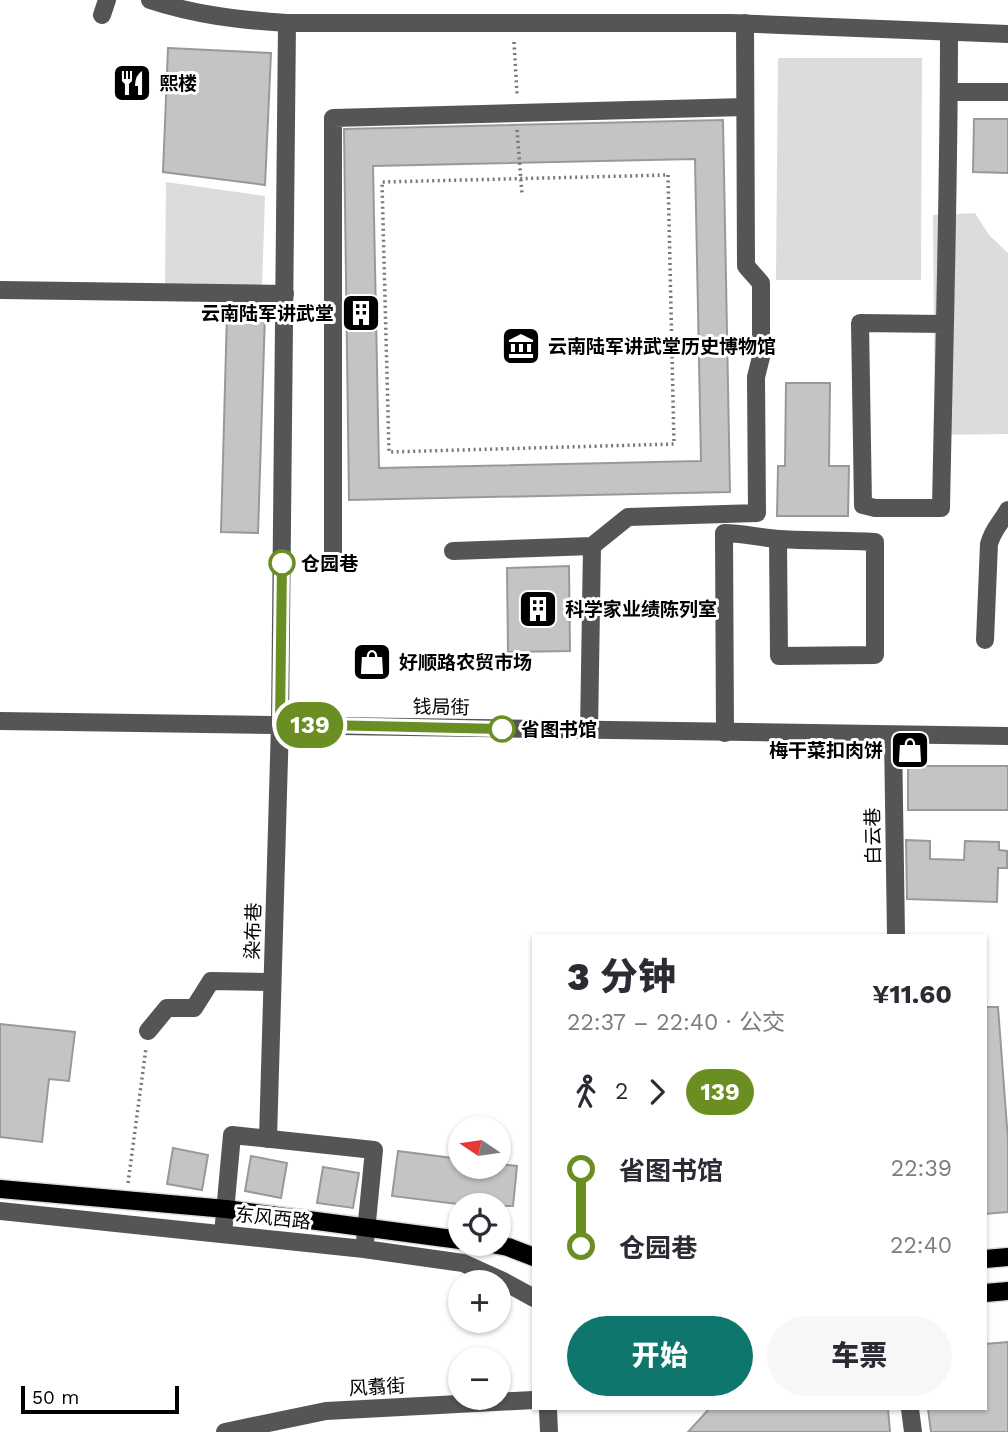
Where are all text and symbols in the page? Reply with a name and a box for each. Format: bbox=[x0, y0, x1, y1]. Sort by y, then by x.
restaurant icon: 熙楼 bbox=[111, 62, 153, 104]
place label: 熙楼 bbox=[159, 72, 197, 95]
building icon: 云南陆军讲武堂 bbox=[340, 292, 382, 334]
place label: 云南陆军讲武堂 bbox=[201, 302, 334, 325]
museum icon: 云南陆军讲武堂历史博物馆 bbox=[500, 325, 542, 367]
place label: 云南陆军讲武堂历史博物馆 bbox=[548, 335, 776, 358]
marker: 仓园巷 bbox=[269, 550, 295, 576]
place label: 仓园巷 bbox=[301, 552, 359, 575]
building icon: 科学家业绩陈列室 bbox=[517, 588, 559, 630]
place label: 科学家业绩陈列室 bbox=[565, 598, 717, 621]
shop icon: 好顺路农贸市场 bbox=[351, 641, 393, 683]
place label: 好顺路农贸市场 bbox=[399, 651, 532, 674]
street label: 钱局街 bbox=[412, 695, 470, 719]
line badge: 139 bbox=[270, 702, 350, 748]
text: 139 bbox=[290, 711, 330, 739]
marker: 省图书馆 bbox=[489, 716, 515, 742]
place label: 省图书馆 bbox=[521, 718, 597, 741]
shop icon: 梅干菜扣肉饼 bbox=[889, 729, 931, 771]
place label: 梅干菜扣肉饼 bbox=[769, 739, 883, 762]
street label: 白云巷 bbox=[861, 807, 885, 865]
street label: 染布巷 bbox=[241, 902, 265, 960]
text: 3 分钟 bbox=[567, 955, 676, 999]
text: ¥11.60 bbox=[872, 979, 952, 1009]
text: 22:37 – 22:40 · 公交 bbox=[567, 1009, 785, 1036]
icon: walk bbox=[567, 1073, 605, 1111]
icon: forward bbox=[638, 1073, 676, 1111]
text: 2 bbox=[615, 1078, 628, 1105]
text: 139 bbox=[700, 1078, 740, 1106]
north arrow bbox=[448, 1116, 511, 1180]
map controls bbox=[448, 1116, 511, 1410]
text: 22:39 bbox=[891, 1155, 952, 1182]
text: 省图书馆 bbox=[619, 1156, 723, 1186]
button: locate bbox=[448, 1193, 511, 1256]
street label: 东风西路 bbox=[234, 1203, 312, 1233]
text: 22:40 bbox=[890, 1232, 952, 1259]
text: 仓园巷 bbox=[619, 1233, 697, 1263]
button: + bbox=[448, 1270, 511, 1333]
button: 开始 bbox=[567, 1316, 753, 1396]
button: 车票 bbox=[767, 1316, 952, 1396]
button: − bbox=[448, 1347, 511, 1410]
street label: 风翥街 bbox=[348, 1374, 406, 1400]
scale bar bbox=[21, 1383, 178, 1415]
text: 50 m bbox=[32, 1386, 79, 1409]

